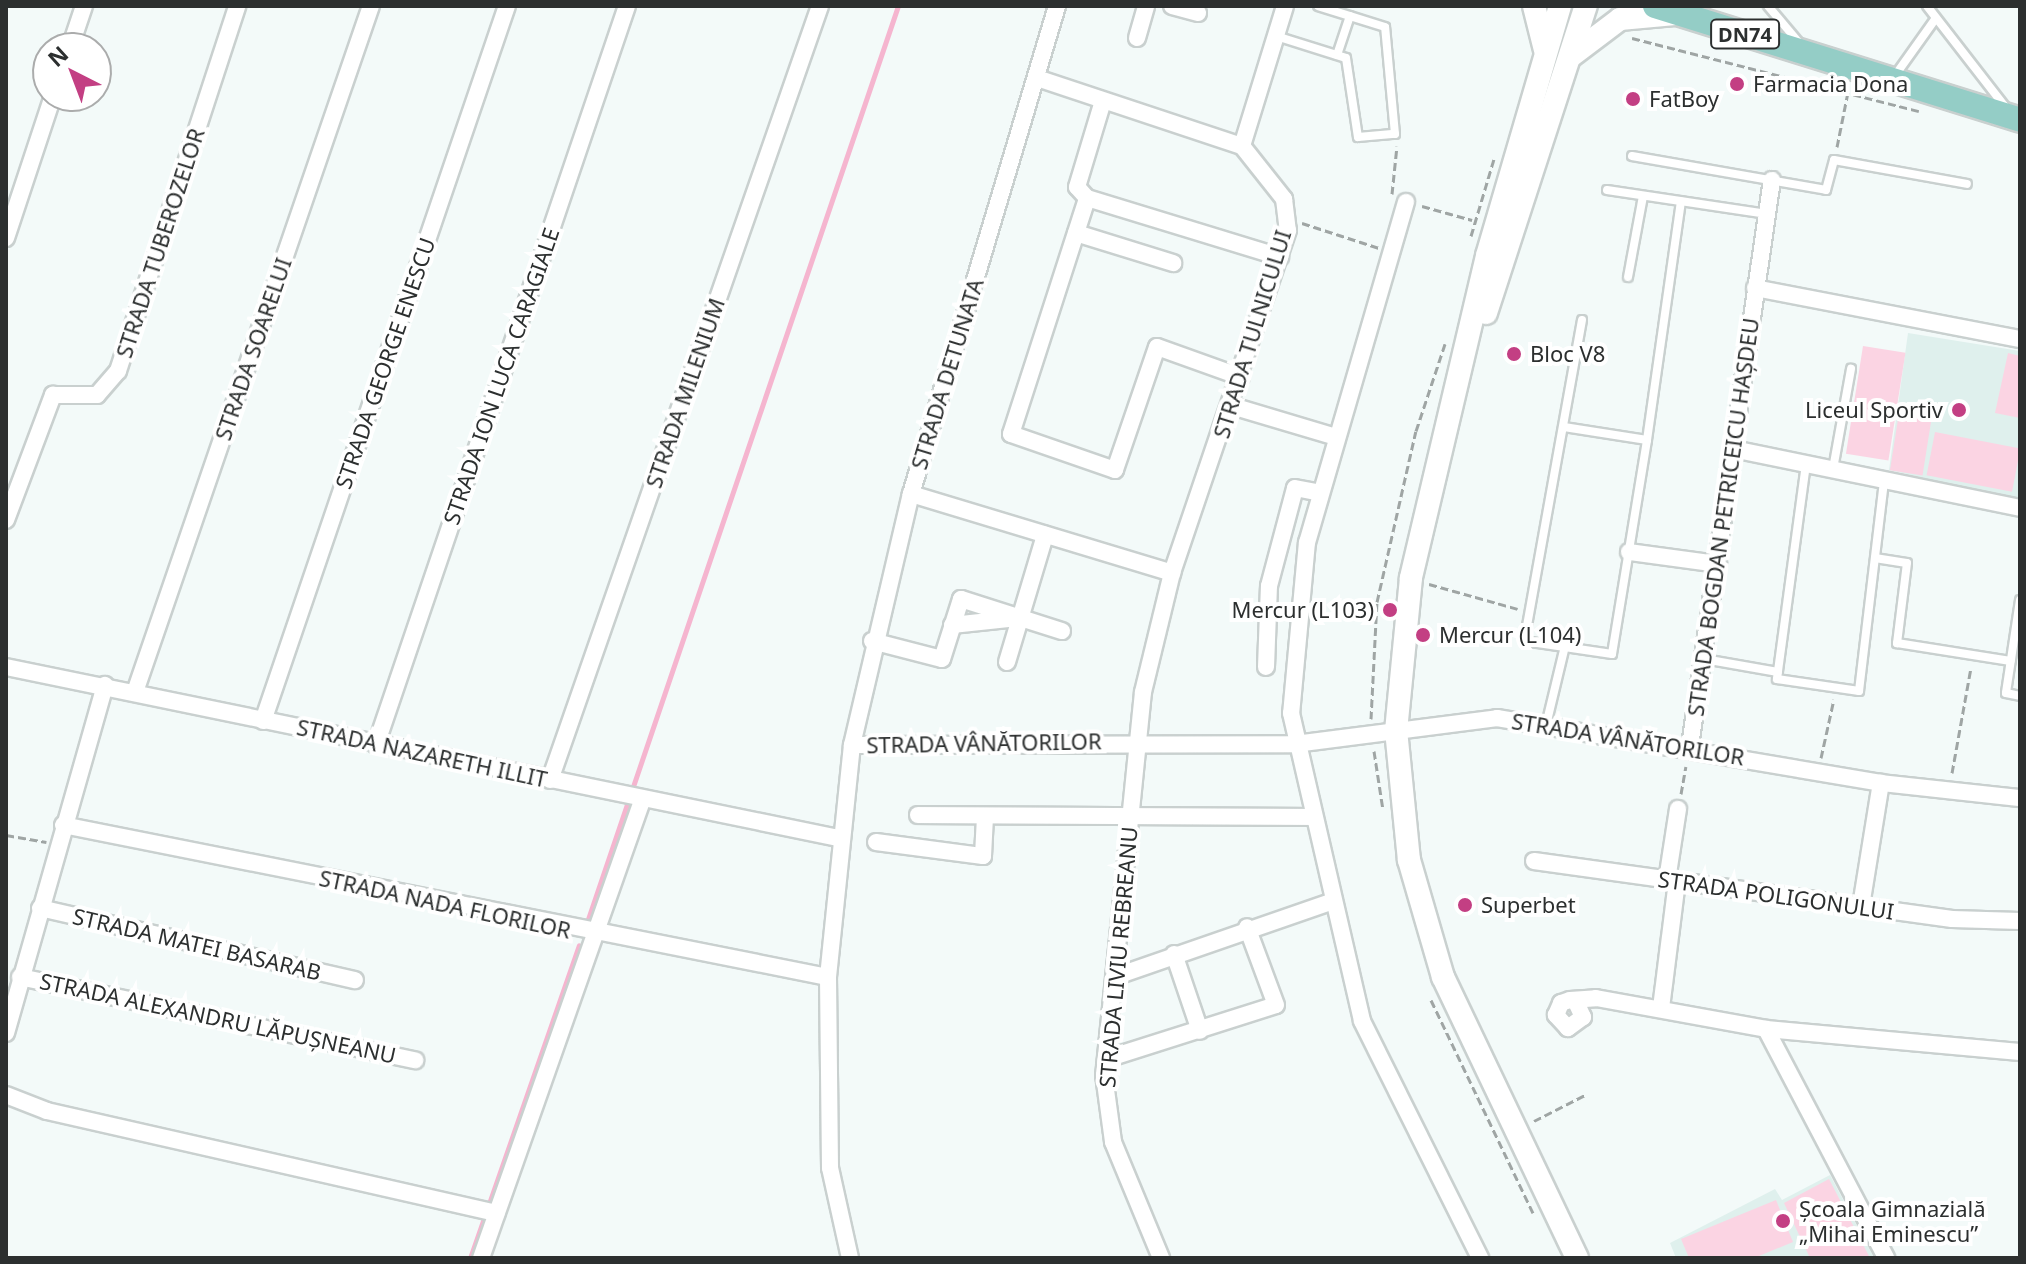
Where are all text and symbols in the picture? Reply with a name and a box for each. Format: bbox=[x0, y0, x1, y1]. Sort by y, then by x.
road number: DN74 bbox=[1709, 18, 1781, 50]
north arrow bbox=[32, 32, 112, 112]
text: N bbox=[41, 39, 74, 73]
place label: Farmacia Dona bbox=[1753, 71, 1908, 97]
marker: Farmacia Dona bbox=[1728, 75, 1746, 93]
place label: FatBoy bbox=[1649, 86, 1719, 112]
marker: FatBoy bbox=[1624, 90, 1642, 108]
street label: STRADA TUBEROZELOR bbox=[110, 125, 210, 361]
street label: STRADA ION LUCA CARAGIALE bbox=[438, 224, 564, 528]
street label: STRADA TULNICULUI bbox=[1208, 227, 1296, 441]
street label: STRADA GEORGE ENESCU bbox=[330, 234, 440, 492]
street label: STRADA SOARELUI bbox=[209, 254, 297, 444]
street label: STRADA DETUNATA bbox=[905, 275, 989, 473]
street label: STRADA MILENIUM bbox=[640, 295, 730, 491]
street label: STRADA BOGDAN PETRICEICU HAȘDEU bbox=[1682, 316, 1764, 718]
place label: Bloc V8 bbox=[1530, 341, 1605, 367]
marker: Bloc V8 bbox=[1505, 345, 1523, 363]
place label: Liceul Sportiv bbox=[1805, 397, 1943, 423]
marker: Liceul Sportiv bbox=[1950, 401, 1968, 419]
place label: Mercur (L103) bbox=[1232, 597, 1374, 623]
marker: Mercur (L103) bbox=[1381, 601, 1399, 619]
place label: Mercur (L104) bbox=[1439, 622, 1581, 648]
marker: Mercur (L104) bbox=[1414, 626, 1432, 644]
street label: STRADA VÂNĂTORILOR bbox=[1510, 708, 1746, 770]
street label: STRADA NAZARETH ILLIT bbox=[294, 714, 550, 792]
street label: STRADA VÂNĂTORILOR bbox=[866, 728, 1102, 758]
street label: STRADA LIVIU REBREANU bbox=[1093, 825, 1143, 1089]
street label: STRADA NADA FLORILOR bbox=[317, 864, 573, 944]
street label: STRADA POLIGONULUI bbox=[1656, 865, 1896, 925]
place label: Superbet bbox=[1481, 892, 1576, 918]
marker: Superbet bbox=[1456, 896, 1474, 914]
street label: STRADA MATEI BASARAB bbox=[70, 903, 324, 985]
street label: STRADA ALEXANDRU LĂPUȘNEANU bbox=[38, 967, 398, 1069]
place label: Școala Gimnazială „Mihai Eminescu” bbox=[1799, 1195, 1986, 1246]
marker: Școala Gimnazială „Mihai Eminescu” bbox=[1774, 1212, 1792, 1230]

